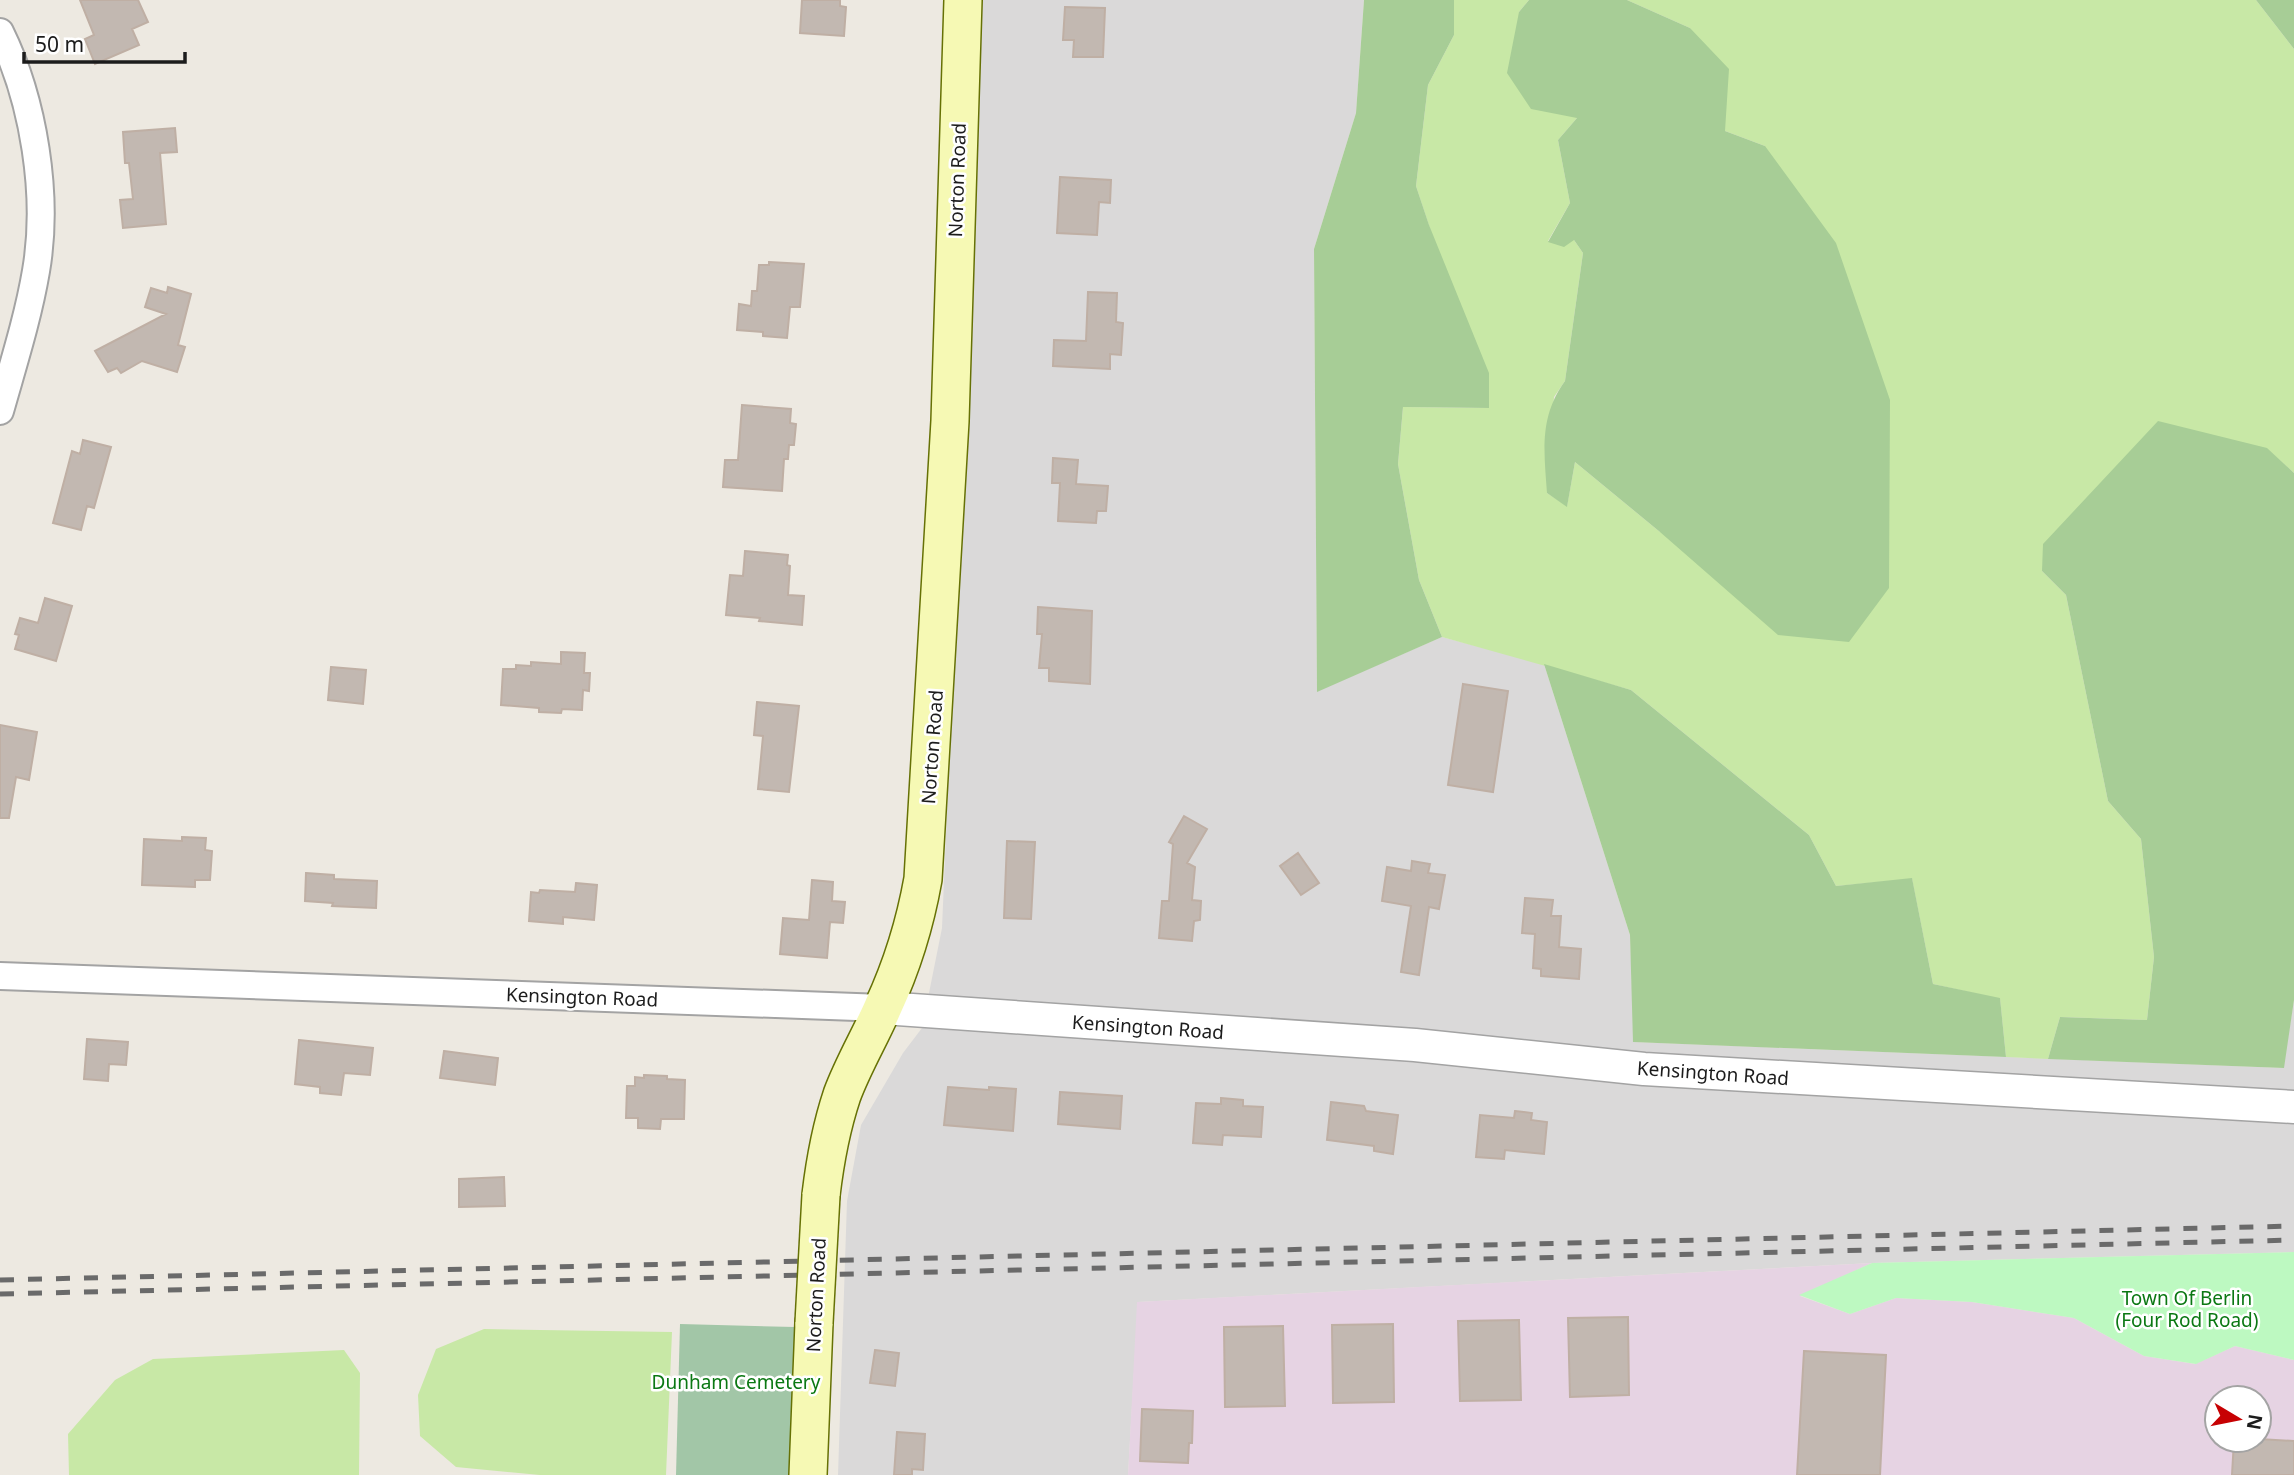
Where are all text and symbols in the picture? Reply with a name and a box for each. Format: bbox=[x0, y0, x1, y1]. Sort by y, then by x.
scale bar bbox=[24, 21, 186, 65]
text: 50 m bbox=[35, 30, 84, 58]
street label: Norton Road bbox=[942, 122, 972, 238]
street label: Norton Road bbox=[915, 689, 949, 805]
street label: Kensington Road bbox=[505, 981, 659, 1013]
street label: Kensington Road bbox=[1071, 1009, 1225, 1045]
street label: Kensington Road bbox=[1636, 1055, 1790, 1091]
street label: Norton Road bbox=[800, 1237, 832, 1353]
park label: Town Of Berlin (Four Rod Road) bbox=[2116, 1285, 2258, 1333]
park label: Dunham Cemetery bbox=[652, 1369, 821, 1395]
north arrow bbox=[2203, 1384, 2273, 1454]
text: N bbox=[2241, 1412, 2269, 1432]

